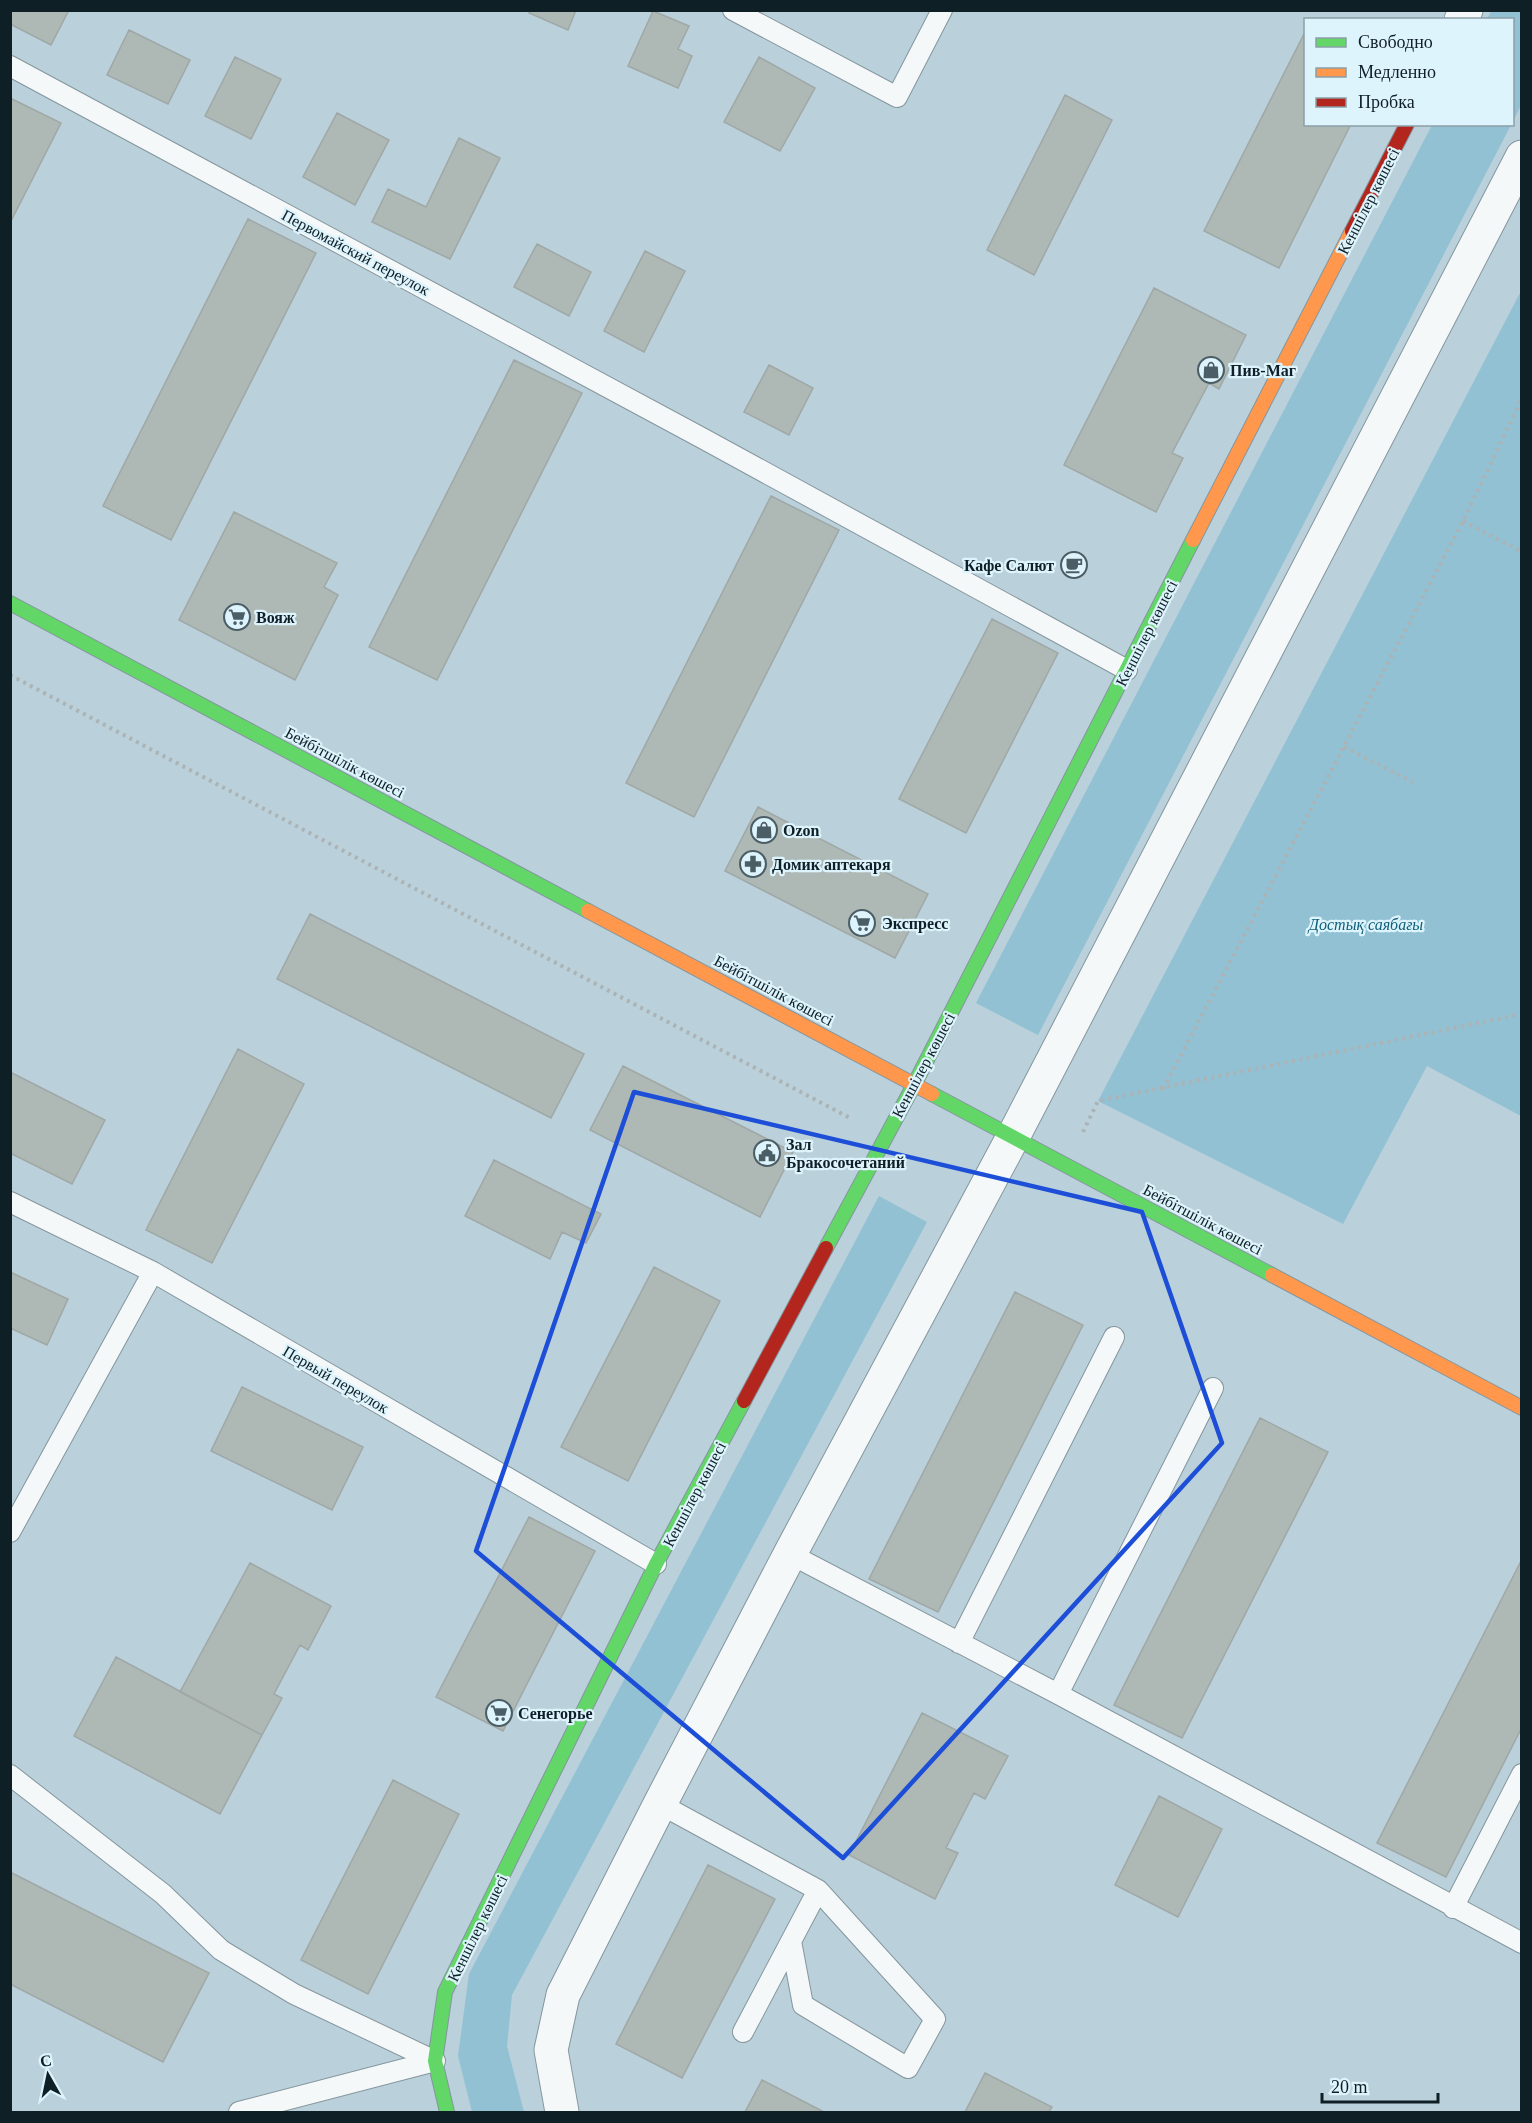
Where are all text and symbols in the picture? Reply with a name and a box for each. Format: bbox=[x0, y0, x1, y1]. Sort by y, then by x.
legend bbox=[1304, 18, 1514, 126]
text: Свободно bbox=[1358, 32, 1433, 52]
text: Медленно bbox=[1358, 62, 1436, 82]
text: Пробка bbox=[1358, 92, 1415, 112]
street label: Кеншілер көшесі bbox=[1334, 145, 1404, 258]
street label: Первомайский переулок bbox=[279, 206, 433, 300]
shop icon: Пив-Маг bbox=[1196, 355, 1226, 385]
place label: Пив-Маг bbox=[1230, 362, 1296, 379]
cafe icon: Кафе Салют bbox=[1059, 550, 1089, 580]
place label: Кафе Салют bbox=[964, 557, 1054, 575]
street label: Кеншілер көшесі bbox=[1112, 577, 1182, 690]
supermarket icon: Вояж bbox=[222, 602, 252, 632]
place label: Вояж bbox=[256, 609, 295, 626]
street label: Бейбітшілік көшесі bbox=[282, 724, 408, 801]
shop icon: Ozon bbox=[749, 815, 779, 845]
place label: Ozon bbox=[783, 822, 820, 839]
pharmacy icon: Домик аптекаря bbox=[738, 849, 768, 879]
place label: Домик аптекаря bbox=[772, 856, 891, 874]
supermarket icon: Экспресс bbox=[847, 908, 877, 938]
place label: Экспресс bbox=[882, 915, 948, 933]
park label: Достық саябағы bbox=[1307, 916, 1423, 934]
street label: Бейбітшілік көшесі bbox=[711, 952, 837, 1029]
street label: Кеншілер көшесі bbox=[889, 1009, 959, 1121]
place label: Зал Бракосочетаний bbox=[786, 1136, 905, 1172]
public building icon: Зал Бракосочетаний bbox=[752, 1138, 782, 1168]
street label: Бейбітшілік көшесі bbox=[1140, 1181, 1266, 1258]
street label: Первый переулок bbox=[279, 1342, 392, 1418]
street label: Кеншілер көшесі bbox=[660, 1438, 730, 1550]
supermarket icon: Сенегорье bbox=[484, 1698, 514, 1728]
place label: Сенегорье bbox=[518, 1705, 593, 1723]
street label: Кеншілер көшесі bbox=[444, 1872, 512, 1985]
north arrow bbox=[18, 2045, 78, 2105]
text: С bbox=[39, 2051, 53, 2070]
scale bar bbox=[1322, 2066, 1438, 2104]
text: 20 m bbox=[1331, 2077, 1368, 2097]

